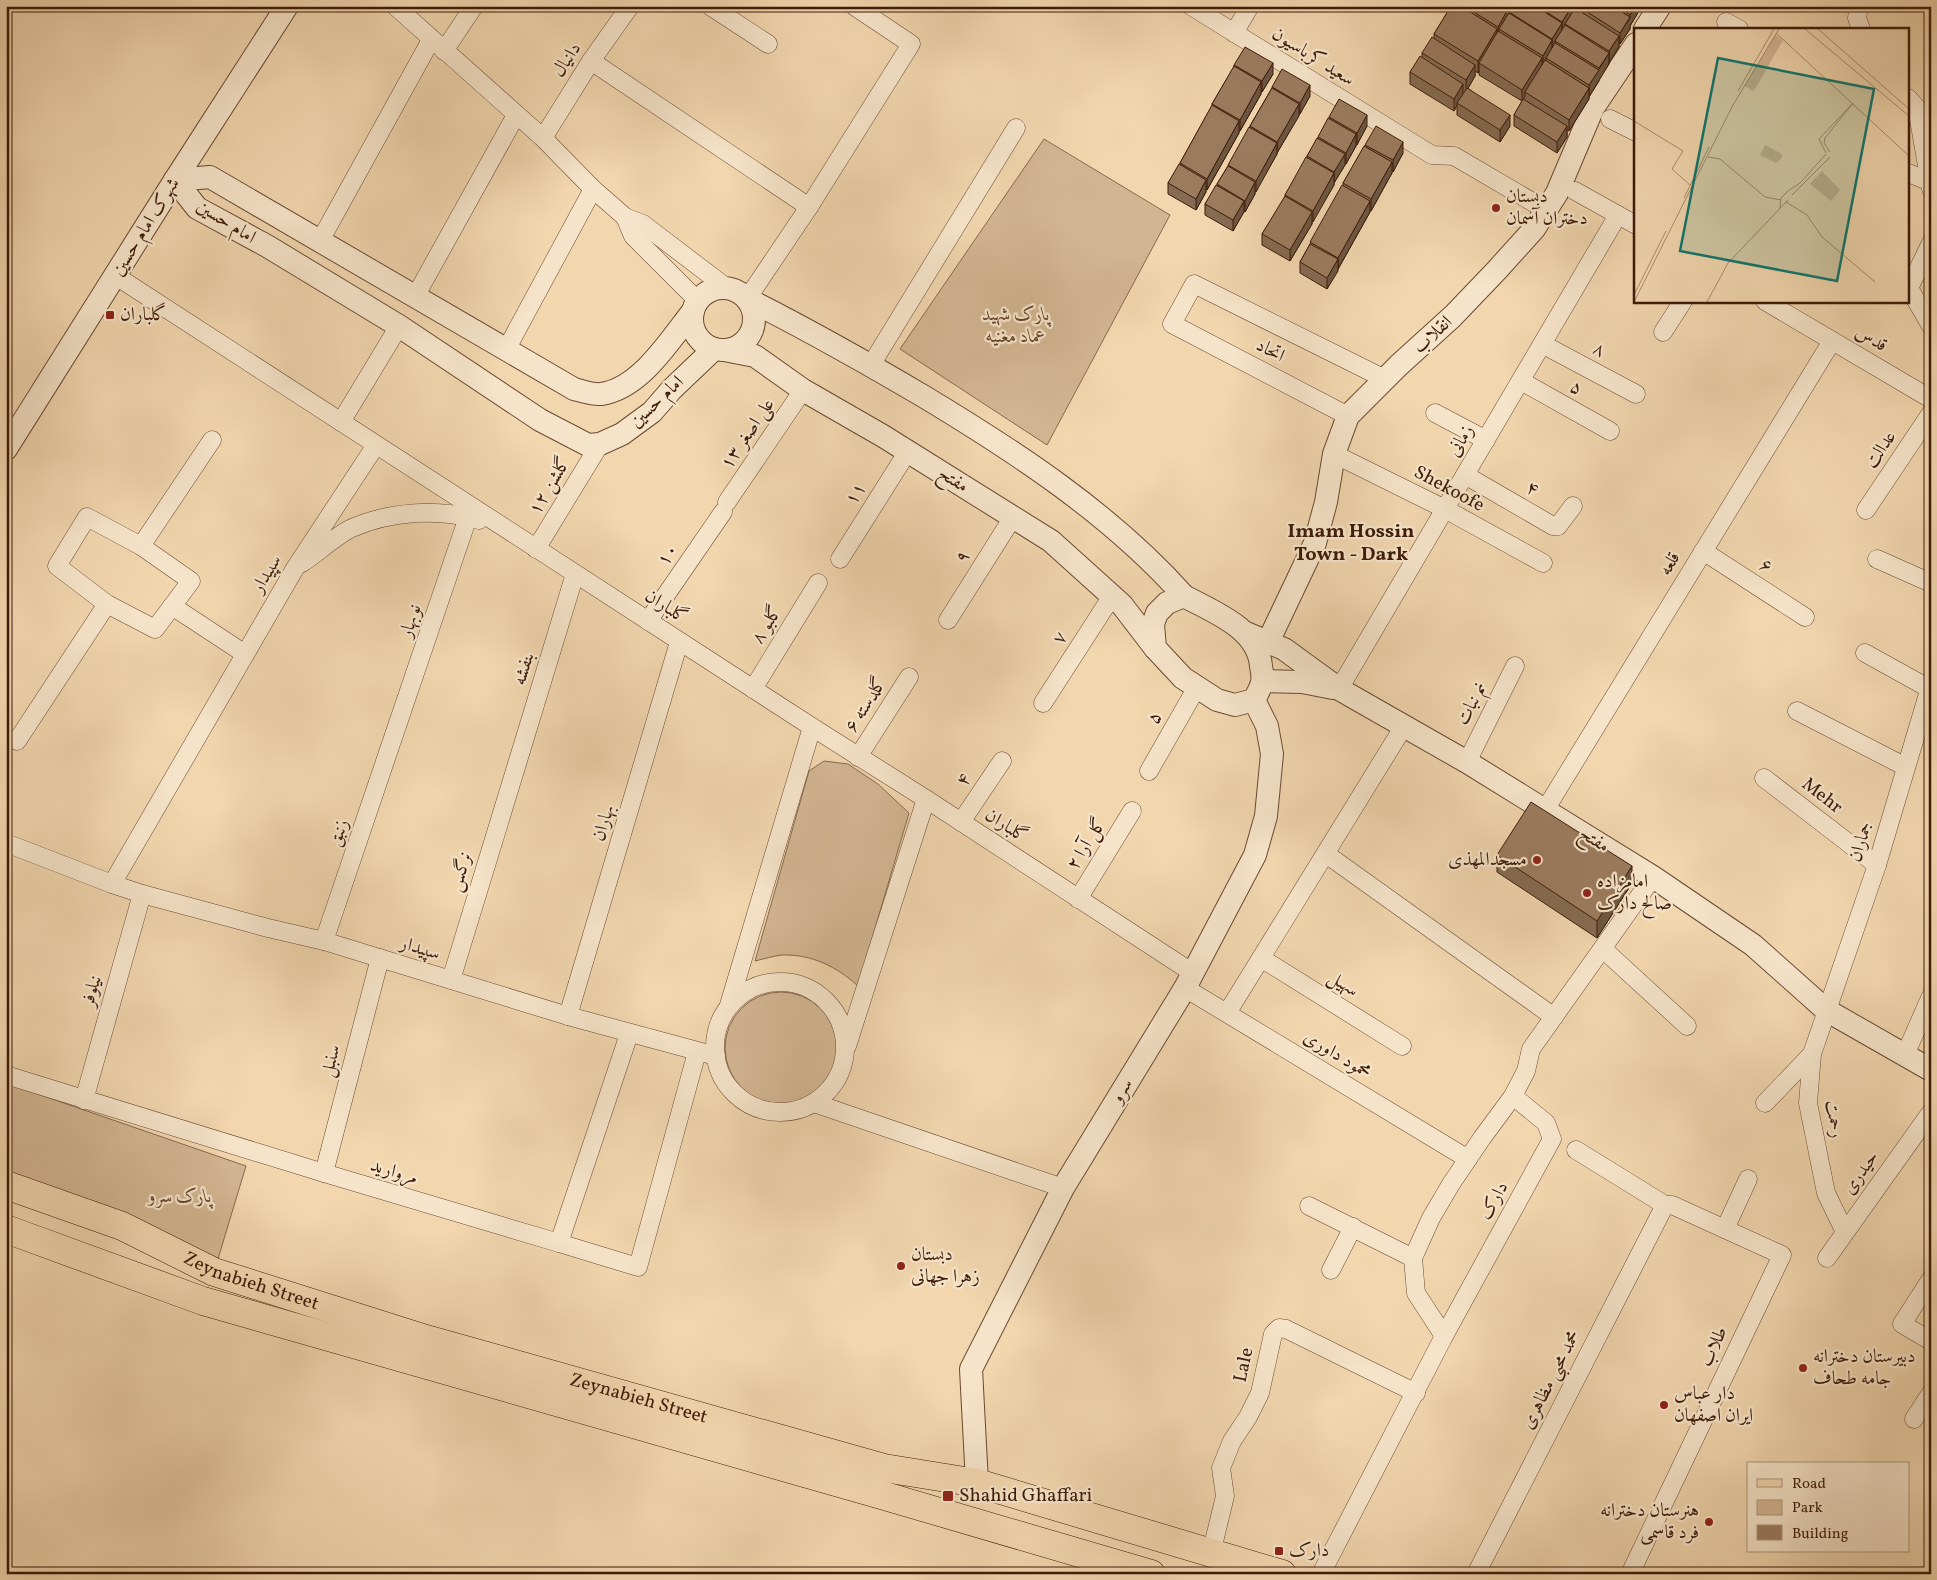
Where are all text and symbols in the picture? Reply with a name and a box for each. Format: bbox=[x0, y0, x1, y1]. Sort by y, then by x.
street label: سعید کرباسیون bbox=[1266, 21, 1360, 93]
inset map bbox=[1634, 28, 1910, 302]
street label: دانیال bbox=[546, 37, 588, 83]
street label: شهرک امام حسین bbox=[105, 173, 188, 282]
place label: دبستان دختران آسمان bbox=[1506, 184, 1588, 232]
street label: امام حسین bbox=[190, 194, 261, 252]
marker: دبستان دختران آسمان bbox=[1490, 202, 1502, 214]
place label: گلباران bbox=[120, 302, 166, 328]
park label: پارک شهید عماد مغنیه bbox=[982, 302, 1051, 350]
marker: گلباران bbox=[104, 309, 116, 321]
street label: انقلاب bbox=[1407, 310, 1459, 360]
street label: قدس bbox=[1850, 319, 1892, 359]
street label: اتحاد bbox=[1251, 333, 1289, 369]
street label: ۸ bbox=[1588, 336, 1610, 364]
street label: امام حسین bbox=[624, 370, 691, 435]
street label: ۵ bbox=[1565, 374, 1587, 402]
street label: علی اصغر ۱۳ bbox=[715, 393, 781, 475]
street label: زمانی bbox=[1441, 420, 1481, 462]
street label: عدالت bbox=[1859, 426, 1903, 474]
street label: گلشن ۱۲ bbox=[523, 452, 577, 520]
street label: Shekoofe bbox=[1409, 460, 1489, 518]
street label: مفتح bbox=[931, 461, 973, 502]
street label: ۴ bbox=[1521, 475, 1543, 503]
street label: ۱۱ bbox=[839, 478, 873, 510]
district label: Imam Hossin Town - Dark bbox=[1288, 518, 1414, 569]
street label: ۱۰ bbox=[651, 539, 685, 571]
street label: ۹ bbox=[949, 545, 977, 569]
street label: قلعه bbox=[1653, 547, 1687, 581]
street label: سپیدار bbox=[244, 550, 289, 600]
street label: ۶ bbox=[1754, 552, 1778, 580]
street label: گلباران bbox=[639, 583, 693, 631]
street label: نوبهار bbox=[393, 601, 429, 643]
street label: گلبو ۸ bbox=[745, 601, 789, 649]
street label: ۷ bbox=[1046, 626, 1074, 650]
street label: بنفشه bbox=[507, 649, 541, 689]
street label: گلدسته ۶ bbox=[839, 672, 893, 738]
street label: نم نبات bbox=[1450, 678, 1496, 731]
street label: ۵ bbox=[1141, 707, 1169, 729]
street label: ۴ bbox=[950, 768, 978, 792]
street label: Mehr bbox=[1796, 772, 1848, 820]
street label: بهاران bbox=[586, 802, 622, 844]
street label: گلباران bbox=[979, 802, 1033, 850]
street label: گل آرا ۲ bbox=[1061, 813, 1113, 875]
street label: زنبق bbox=[322, 816, 356, 850]
street label: جماران bbox=[1843, 819, 1879, 865]
street label: مفتح bbox=[1572, 821, 1614, 862]
place label: مسجدالمهذی bbox=[1448, 847, 1527, 873]
street label: نرگس bbox=[443, 849, 479, 895]
marker: مسجدالمهذی bbox=[1531, 854, 1543, 866]
place label: امامزاده صالح دارک bbox=[1597, 869, 1672, 919]
marker: امامزاده صالح دارک bbox=[1581, 887, 1593, 899]
street label: سپیدار bbox=[395, 930, 443, 967]
street label: سهیل bbox=[1322, 964, 1364, 1004]
street label: نیلوفر bbox=[75, 972, 109, 1012]
street label: محمود داوری bbox=[1298, 1025, 1376, 1086]
street label: سنبل bbox=[314, 1042, 348, 1080]
street label: سرو bbox=[1103, 1074, 1139, 1110]
street label: رحمت bbox=[1818, 1098, 1850, 1140]
street label: حیدری bbox=[1837, 1146, 1885, 1200]
street label: مروارید bbox=[367, 1152, 421, 1192]
street label: دارک bbox=[1473, 1177, 1515, 1225]
park label: پارک سرو bbox=[147, 1184, 213, 1210]
place label: دبستان زهرا جهانی bbox=[911, 1242, 980, 1290]
street label: Zeynabieh Street bbox=[179, 1246, 322, 1317]
marker: دبستان زهرا جهانی bbox=[895, 1260, 907, 1272]
street label: طلاب bbox=[1693, 1323, 1735, 1371]
street label: محمد محبی مظاهری bbox=[1515, 1326, 1588, 1434]
place label: دبیرستان دخترانه جامه طحاف bbox=[1813, 1344, 1915, 1392]
street label: Lale bbox=[1228, 1345, 1260, 1385]
marker: دبیرستان دخترانه جامه طحاف bbox=[1797, 1362, 1809, 1374]
street label: Zeynabieh Street bbox=[567, 1367, 711, 1431]
place label: دار عباس ایران اصفهان bbox=[1674, 1381, 1753, 1429]
marker: دار عباس ایران اصفهان bbox=[1658, 1399, 1670, 1411]
legend bbox=[1747, 1462, 1910, 1552]
text: Road bbox=[1792, 1474, 1826, 1495]
place label: Shahid Ghaffari bbox=[959, 1483, 1093, 1509]
marker: Shahid Ghaffari bbox=[941, 1489, 955, 1503]
place label: هنرستان دخترانه فرد قاسمی bbox=[1600, 1498, 1699, 1546]
text: Park bbox=[1792, 1498, 1823, 1519]
marker: هنرستان دخترانه فرد قاسمی bbox=[1703, 1516, 1715, 1528]
text: Building bbox=[1792, 1524, 1849, 1545]
place label: دارک bbox=[1289, 1538, 1329, 1564]
marker: دارک bbox=[1273, 1545, 1285, 1557]

